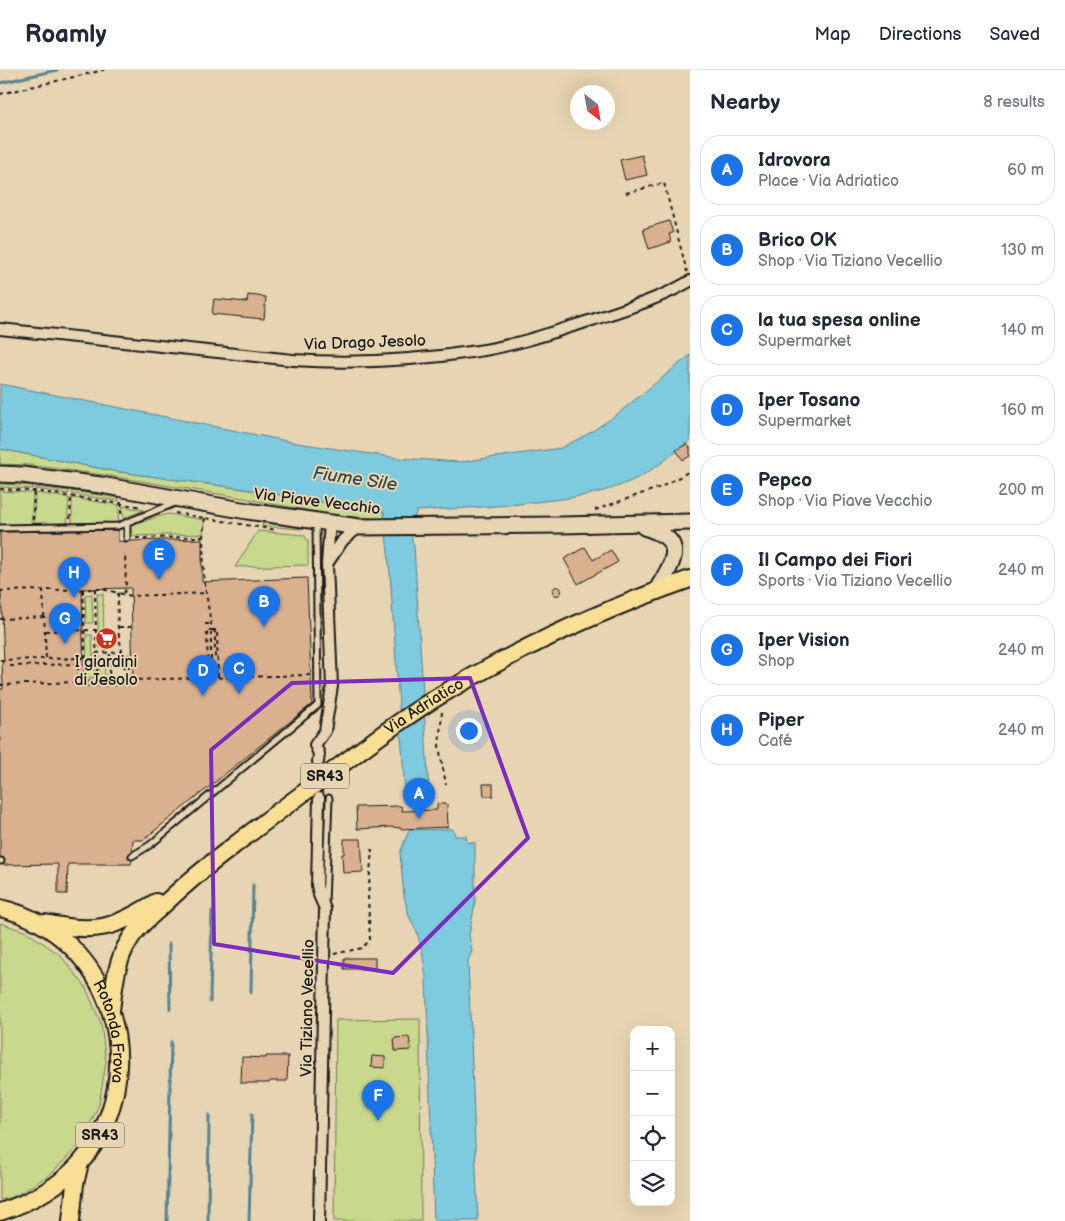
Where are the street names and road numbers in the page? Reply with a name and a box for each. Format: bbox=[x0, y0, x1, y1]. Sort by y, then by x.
street label: Via Drago Jesolo bbox=[304, 331, 426, 355]
street label: Via Piave Vecchio bbox=[253, 485, 381, 519]
street label: Via Adriatico bbox=[381, 674, 467, 739]
road number: SR43 bbox=[301, 764, 349, 788]
street label: Via Tiziano Vecellio bbox=[297, 939, 319, 1077]
street label: Rotonda Frova bbox=[89, 976, 128, 1084]
road number: SR43 bbox=[76, 1122, 124, 1148]

